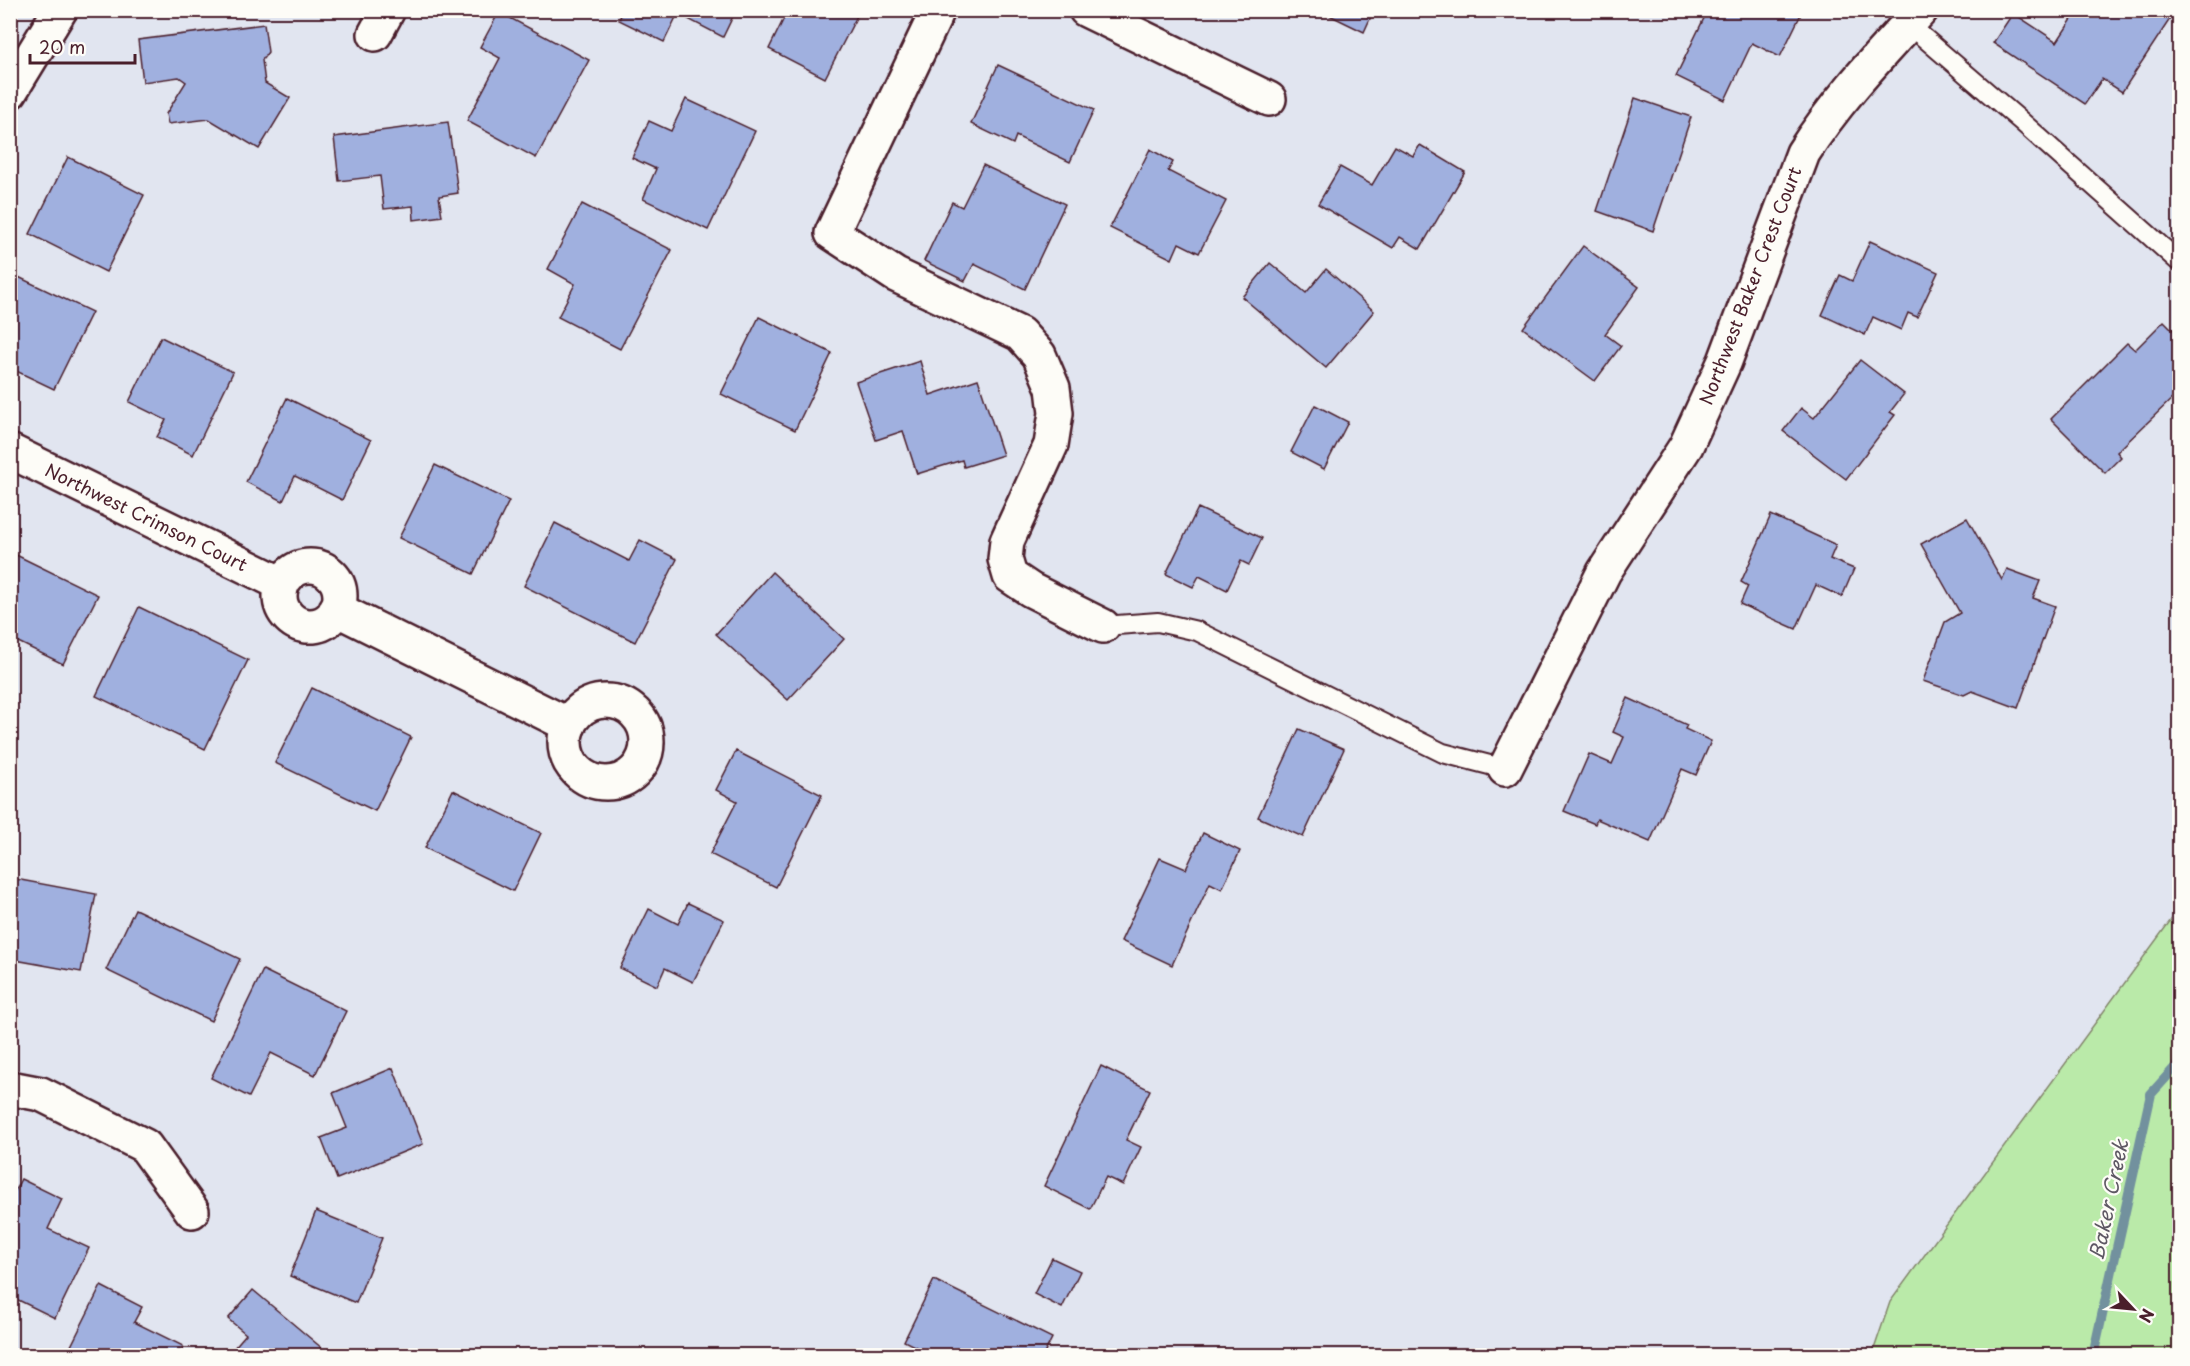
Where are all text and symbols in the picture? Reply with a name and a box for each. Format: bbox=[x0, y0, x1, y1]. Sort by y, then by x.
scale bar bbox=[30, 27, 135, 65]
text: 20 m bbox=[39, 33, 85, 60]
street label: Northwest Baker Crest Court bbox=[1692, 162, 1808, 409]
street label: Northwest Crimson Court bbox=[41, 456, 252, 577]
water label: Baker Creek bbox=[2081, 1136, 2136, 1263]
north arrow bbox=[2103, 1279, 2163, 1339]
text: N bbox=[2134, 1305, 2161, 1327]

